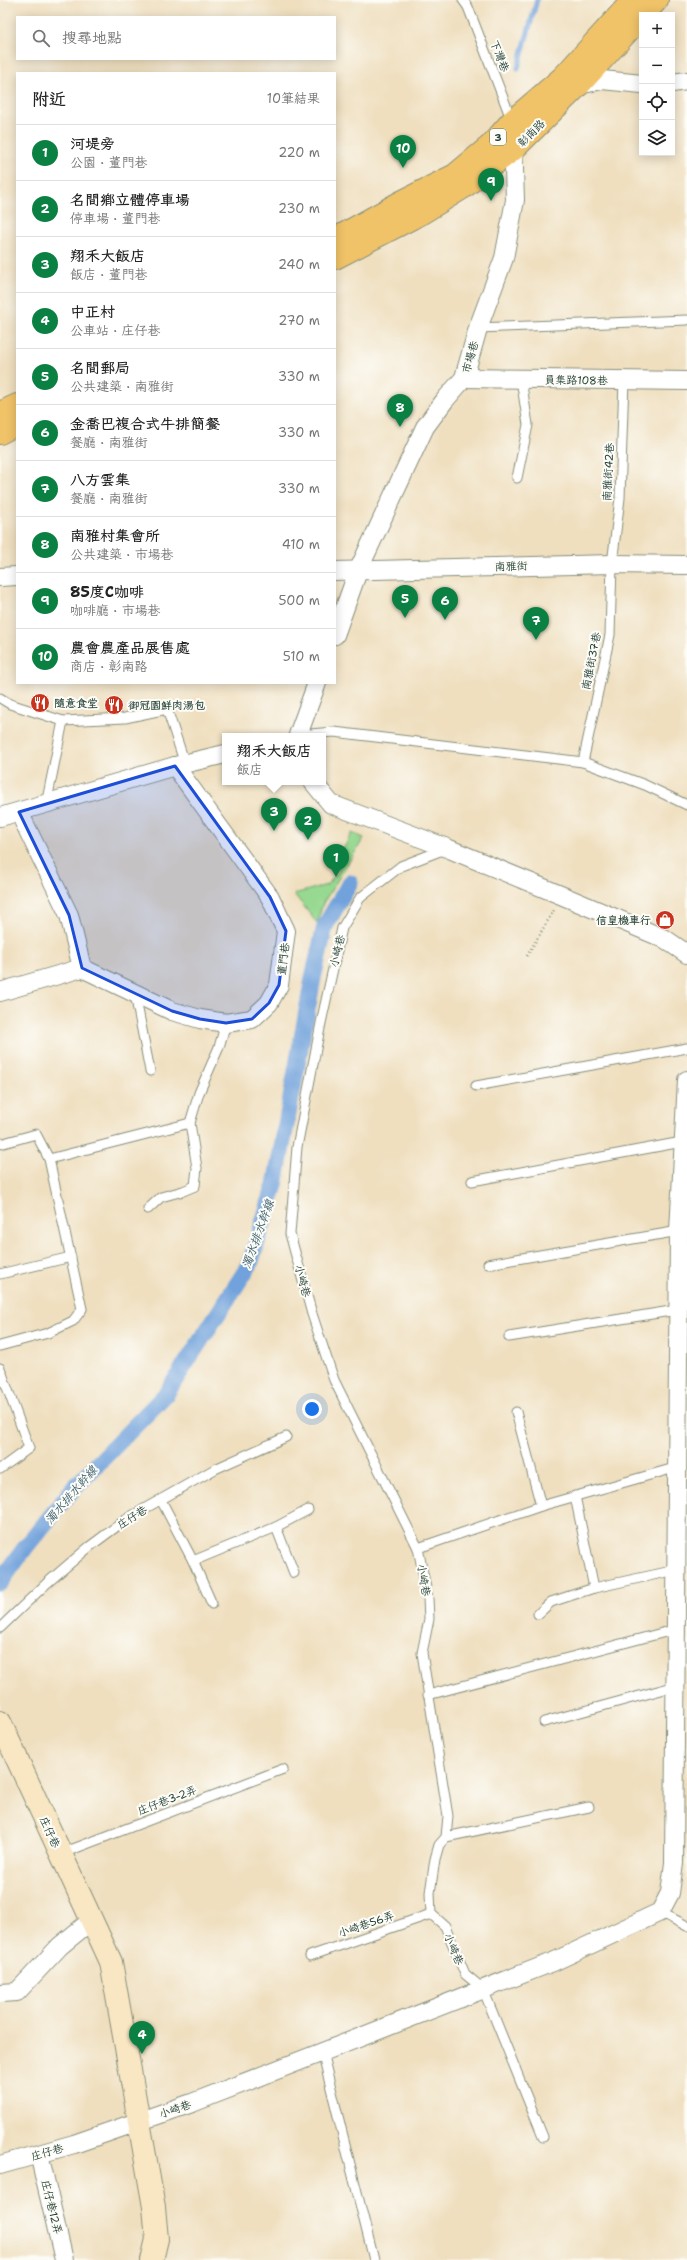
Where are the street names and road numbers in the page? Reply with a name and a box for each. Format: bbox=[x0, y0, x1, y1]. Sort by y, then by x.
street label: 下灣巷 bbox=[487, 38, 512, 74]
street label: 彰南路 bbox=[514, 116, 548, 150]
road number: 3 bbox=[490, 129, 506, 145]
street label: 市場巷 bbox=[459, 339, 482, 375]
street label: 員集路108巷 bbox=[544, 372, 608, 389]
street label: 南雅街42巷 bbox=[599, 442, 618, 502]
street label: 南雅街 bbox=[494, 558, 529, 575]
street label: 南雅街37巷 bbox=[579, 631, 604, 691]
street label: 小崎巷 bbox=[326, 933, 349, 969]
street label: 董門巷 bbox=[274, 942, 293, 976]
street label: 小崎巷 bbox=[291, 1263, 314, 1299]
street label: 庄仔巷 bbox=[114, 1502, 150, 1533]
street label: 小崎巷 bbox=[413, 1563, 434, 1598]
street label: 庄仔巷3-2弄 bbox=[135, 1782, 199, 1819]
street label: 庄仔巷 bbox=[36, 1814, 63, 1850]
street label: 小崎巷56弄 bbox=[336, 1908, 396, 1941]
street label: 小崎巷 bbox=[440, 1931, 467, 1967]
street label: 小崎巷 bbox=[157, 2097, 193, 2122]
street label: 庄仔巷 bbox=[29, 2141, 65, 2164]
street label: 庄仔巷12弄 bbox=[37, 2178, 66, 2236]

